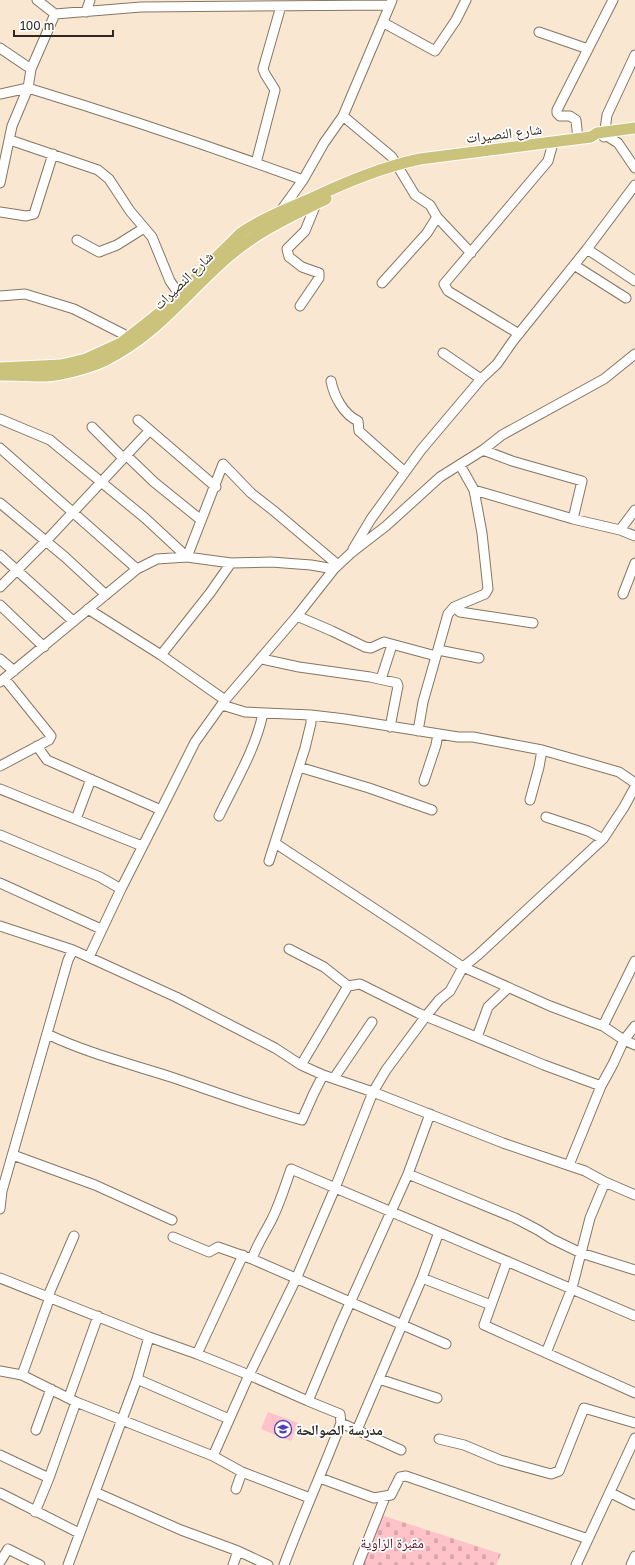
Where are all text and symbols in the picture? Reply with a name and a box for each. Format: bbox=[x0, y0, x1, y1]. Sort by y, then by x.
scale bar bbox=[14, 12, 113, 38]
text: 100 m bbox=[20, 18, 54, 33]
street label: شارع النصيرات bbox=[465, 120, 543, 148]
street label: شارع النصيرات bbox=[150, 247, 218, 314]
school or university icon: مدرسة الصوالحة bbox=[273, 1419, 293, 1439]
place label: مدرسة الصوالحة bbox=[296, 1421, 383, 1438]
park label: مقبرة الزاوية bbox=[360, 1534, 424, 1552]

